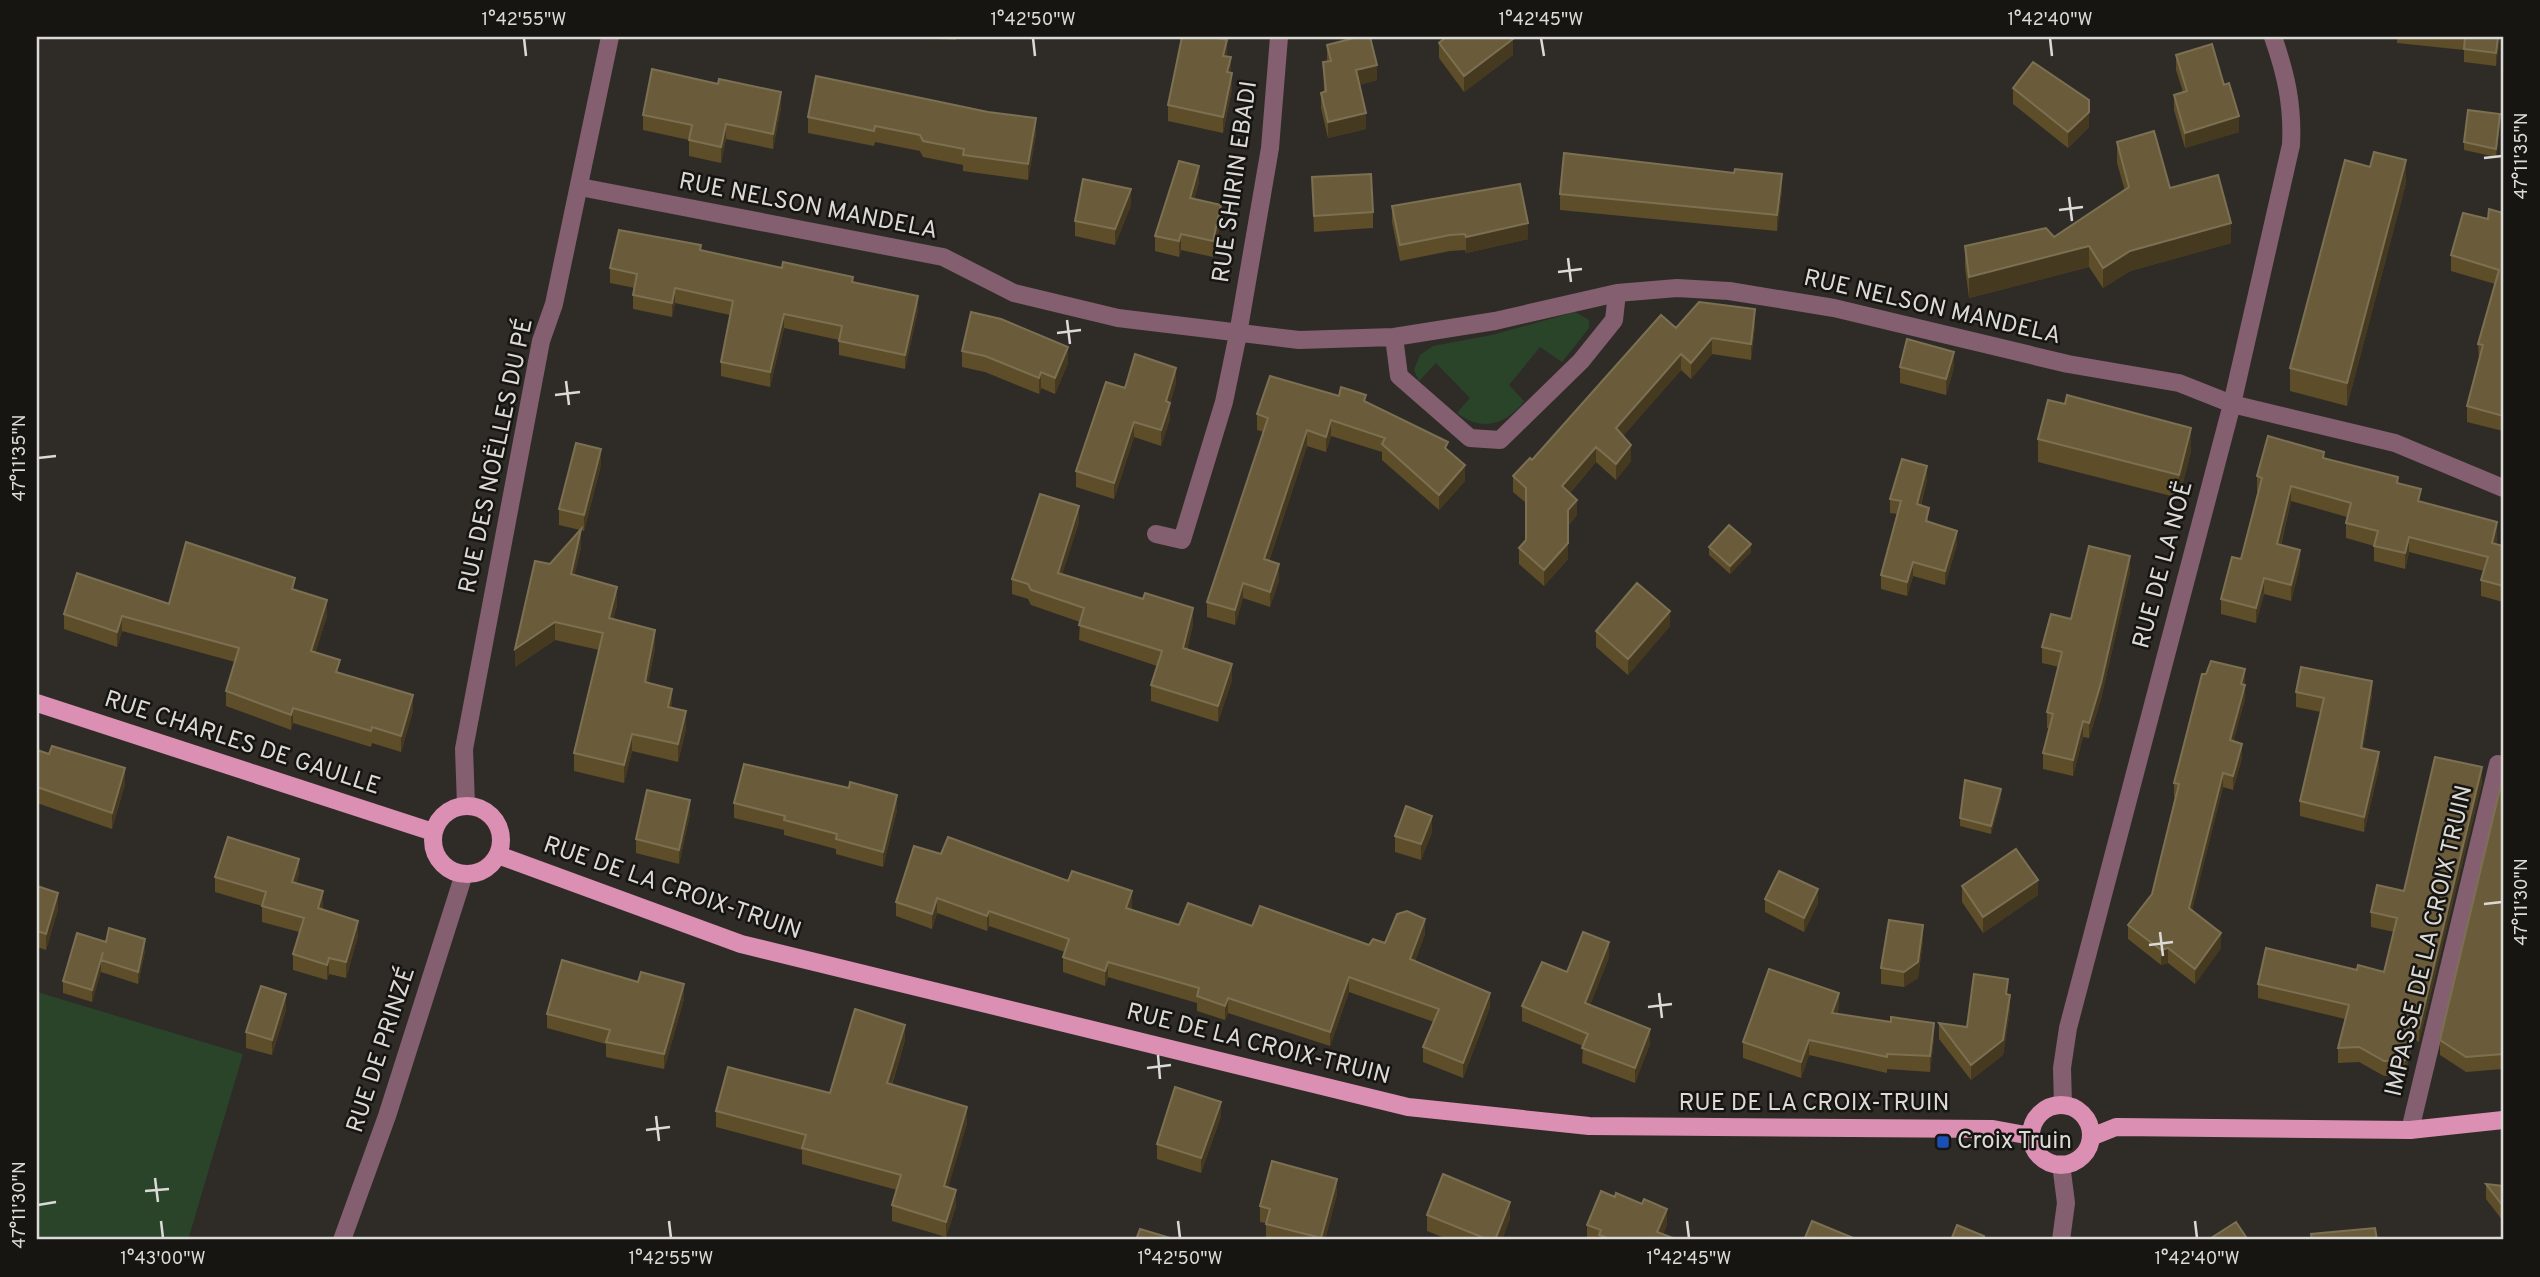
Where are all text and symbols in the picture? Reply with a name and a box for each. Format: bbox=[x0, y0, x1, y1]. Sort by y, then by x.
text: 1°42'55"W bbox=[482, 9, 566, 32]
text: 1°42'50"W bbox=[990, 9, 1076, 32]
text: 1°42'45"W bbox=[1499, 9, 1583, 32]
text: 1°42'40"W bbox=[2007, 9, 2093, 32]
street label: RUE SHIRIN EBADI bbox=[1207, 79, 1265, 285]
text: 47°11'35"N bbox=[2511, 112, 2534, 200]
street label: RUE NELSON MANDELA bbox=[676, 167, 940, 247]
street label: RUE NELSON MANDELA bbox=[1800, 264, 2064, 352]
street label: RUE DES NOËLLES DU PÉ bbox=[451, 315, 541, 596]
text: 47°11'35"N bbox=[9, 414, 32, 502]
street label: RUE DE LA NOË bbox=[2126, 478, 2201, 652]
street label: RUE CHARLES DE GAULLE bbox=[100, 685, 384, 803]
street label: IMPASSE DE LA CROIX TRUIN bbox=[2380, 782, 2480, 1100]
street label: RUE DE LA CROIX-TRUIN bbox=[539, 831, 805, 947]
text: 47°11'30"N bbox=[2511, 858, 2534, 946]
street label: RUE DE PRINZÉ bbox=[339, 963, 423, 1137]
street label: RUE DE LA CROIX-TRUIN bbox=[1123, 998, 1393, 1092]
street label: RUE DE LA CROIX-TRUIN bbox=[1679, 1089, 1949, 1119]
place label: Croix Truin bbox=[1957, 1127, 2072, 1157]
marker: Croix Truin bbox=[1935, 1134, 1951, 1150]
text: 47°11'30"N bbox=[9, 1161, 32, 1249]
text: 1°43'00"W bbox=[120, 1248, 206, 1271]
text: 1°42'55"W bbox=[629, 1248, 713, 1271]
text: 1°42'50"W bbox=[1137, 1248, 1223, 1271]
text: 1°42'45"W bbox=[1647, 1248, 1731, 1271]
text: 1°42'40"W bbox=[2154, 1248, 2240, 1271]

